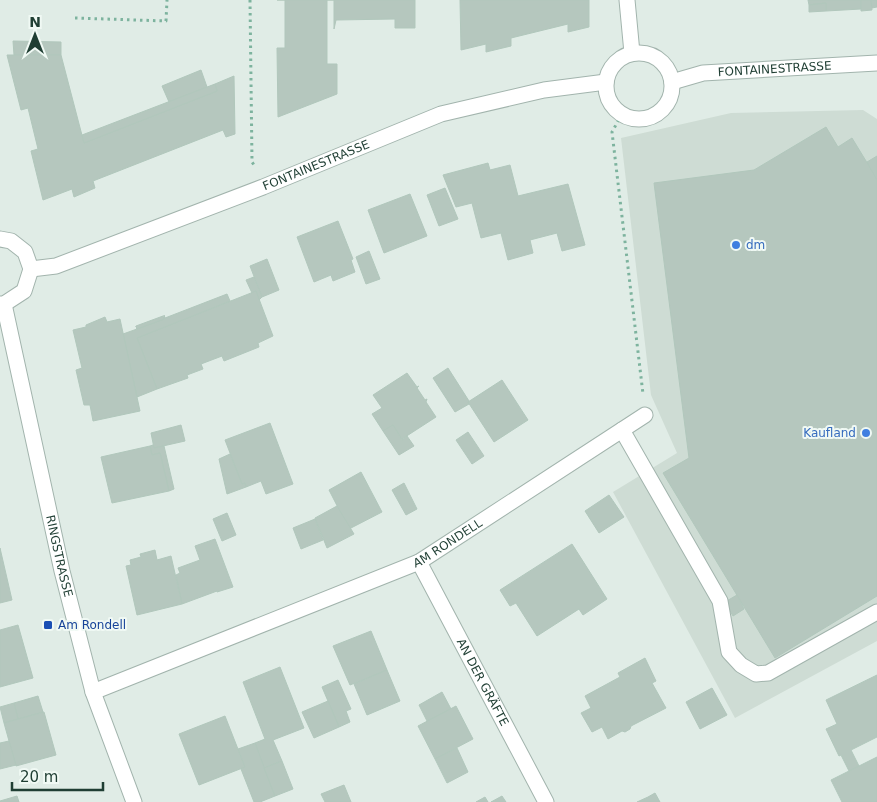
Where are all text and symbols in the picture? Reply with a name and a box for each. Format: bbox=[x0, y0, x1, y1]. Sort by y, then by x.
north arrow bbox=[10, 10, 60, 60]
text: N bbox=[29, 14, 41, 30]
street label: FONTAINESTRASSE bbox=[717, 59, 832, 79]
street label: FONTAINESTRASSE bbox=[261, 137, 371, 193]
place label: dm bbox=[746, 238, 765, 252]
marker: dm bbox=[730, 239, 742, 251]
place label: Kaufland bbox=[803, 426, 856, 440]
marker: Kaufland bbox=[860, 427, 872, 439]
street label: RINGSTRASSE bbox=[43, 514, 75, 599]
street label: AM RONDELL bbox=[411, 516, 485, 571]
place label: Am Rondell bbox=[58, 618, 126, 632]
marker: Am Rondell bbox=[42, 619, 54, 631]
street label: AN DER GRÄFTE bbox=[454, 636, 511, 728]
scale bar bbox=[12, 760, 104, 792]
text: 20 m bbox=[20, 768, 58, 786]

